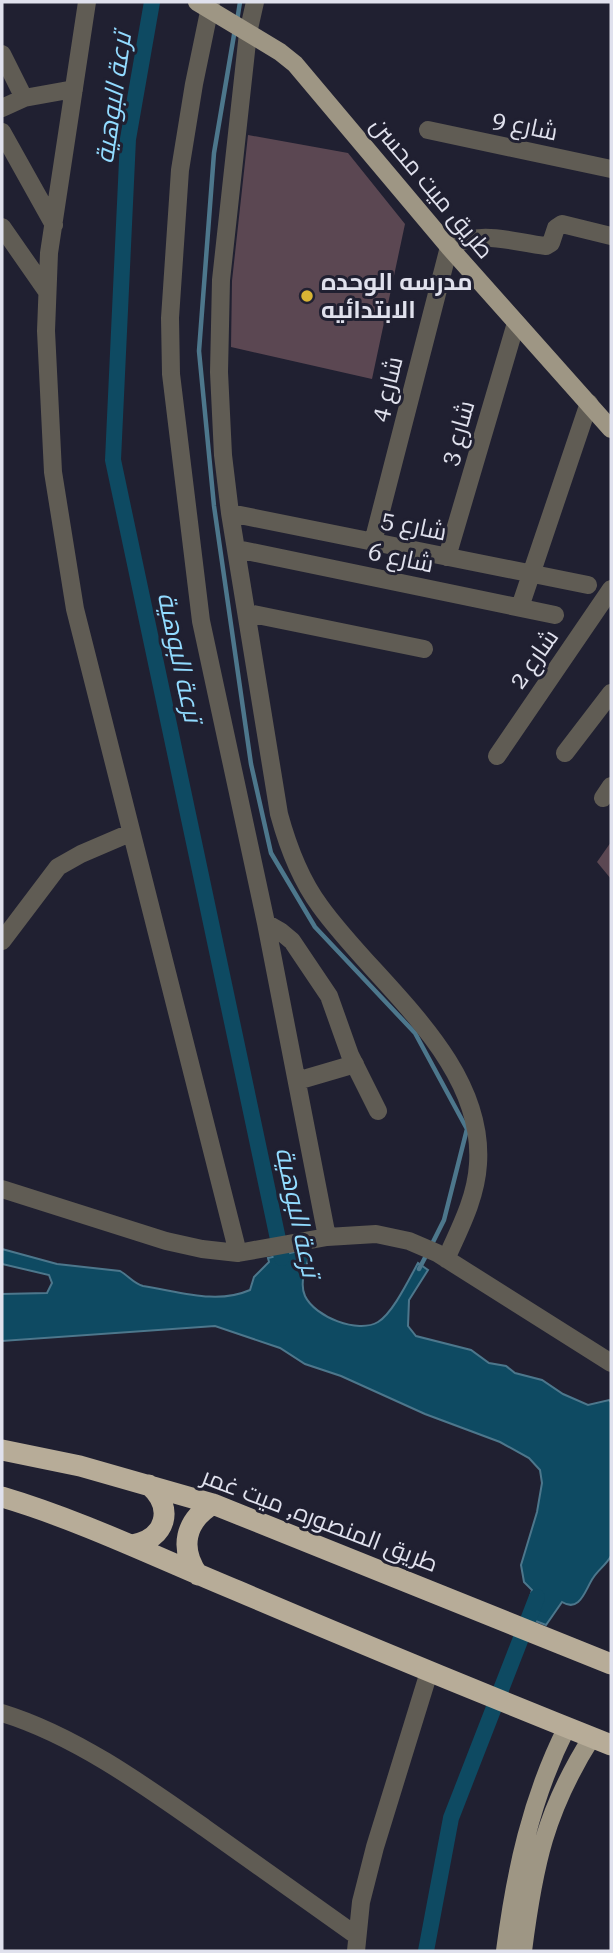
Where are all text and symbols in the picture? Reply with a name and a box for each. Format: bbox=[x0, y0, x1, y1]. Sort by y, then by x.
water label: ترعة البوهية bbox=[89, 26, 138, 165]
street label: شارع 9 bbox=[489, 105, 560, 149]
street label: طريق ميت محسن bbox=[364, 112, 499, 265]
place label: مدرسه الوحده الابتدائيه bbox=[321, 268, 473, 324]
marker: مدرسه الوحده الابتدائيه bbox=[299, 288, 315, 304]
street label: شارع 4 bbox=[365, 354, 411, 425]
street label: شارع 3 bbox=[435, 397, 482, 469]
street label: شارع 5 bbox=[378, 505, 449, 549]
street label: شارع 6 bbox=[365, 537, 436, 581]
water label: ترعة البوهية bbox=[152, 589, 209, 730]
street label: شارع 2 bbox=[504, 624, 566, 695]
water label: ترعة البوهية bbox=[270, 1144, 327, 1285]
street label: طريق المنصوره, ميت غمر bbox=[196, 1461, 442, 1579]

